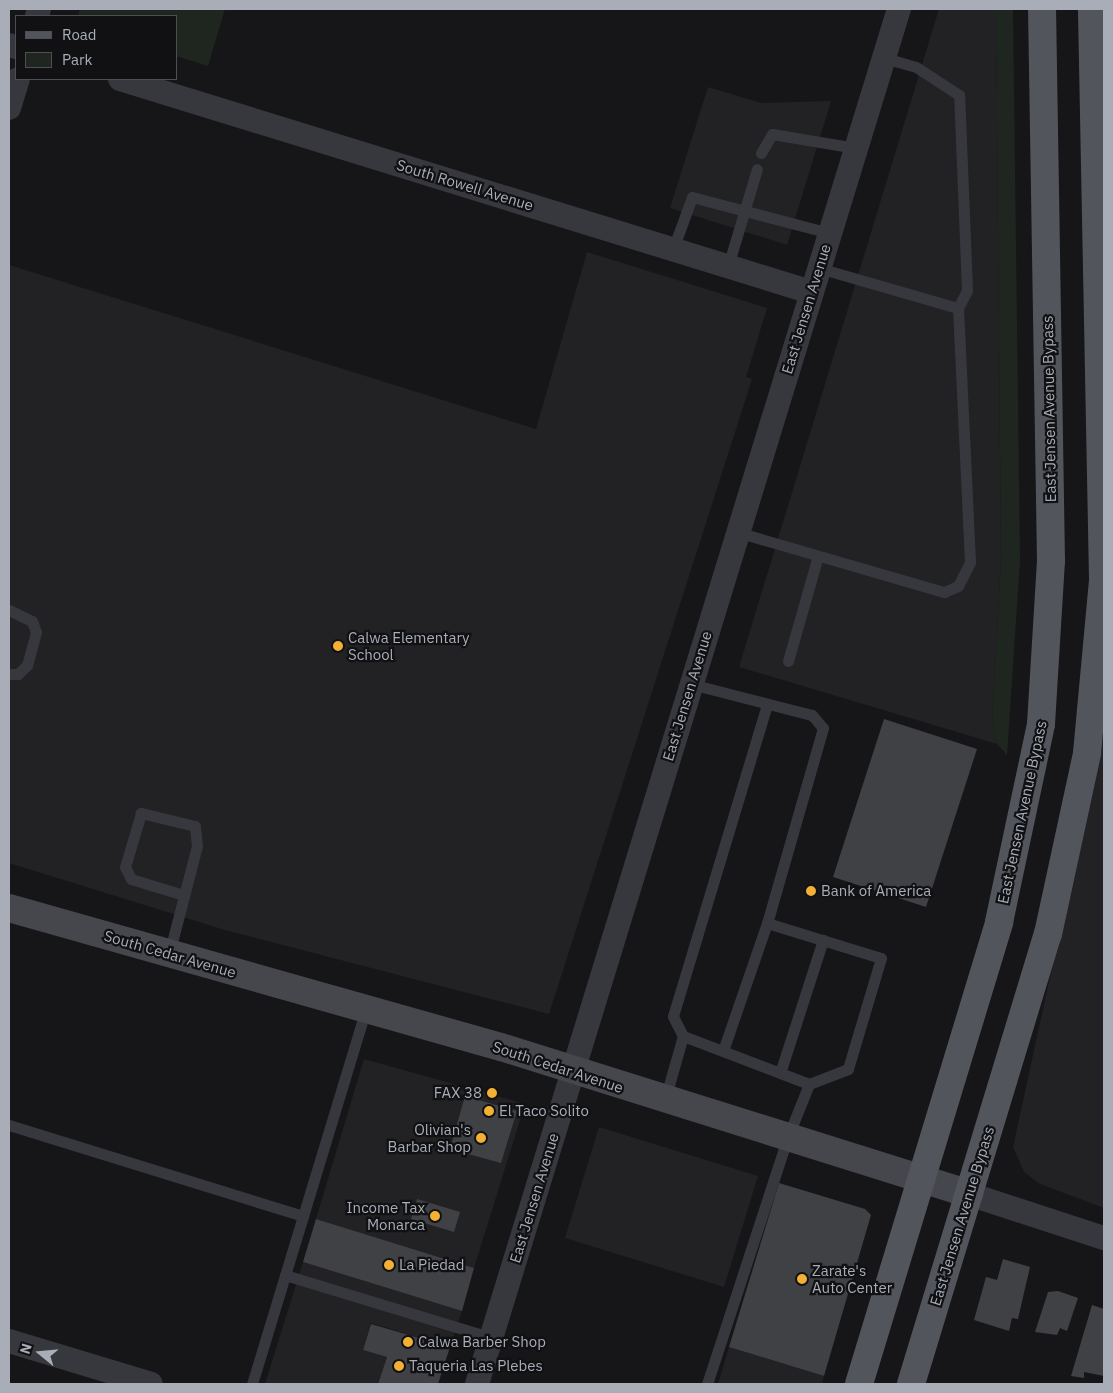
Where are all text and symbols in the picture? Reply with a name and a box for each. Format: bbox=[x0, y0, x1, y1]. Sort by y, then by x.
legend bbox=[15, 15, 178, 80]
text: Road bbox=[62, 25, 97, 44]
text: Park bbox=[62, 50, 92, 69]
street label: South Rowell Avenue bbox=[394, 156, 536, 214]
street label: East Jensen Avenue bbox=[778, 242, 834, 376]
street label: East Jensen Avenue Bypass bbox=[1038, 315, 1060, 503]
place label: Calwa Elementary School bbox=[348, 628, 470, 663]
street label: East Jensen Avenue bbox=[659, 629, 715, 763]
marker: Calwa Elementary School bbox=[332, 640, 344, 652]
street label: East Jensen Avenue Bypass bbox=[994, 719, 1050, 905]
place label: Bank of America bbox=[821, 882, 931, 900]
marker: Bank of America bbox=[805, 885, 817, 897]
street label: South Cedar Avenue bbox=[102, 927, 238, 981]
street label: South Cedar Avenue bbox=[490, 1037, 626, 1097]
place label: FAX 38 bbox=[434, 1084, 482, 1102]
marker: FAX 38 bbox=[486, 1087, 498, 1099]
place label: El Taco Solito bbox=[499, 1102, 589, 1120]
marker: El Taco Solito bbox=[483, 1105, 495, 1117]
place label: Olivian's Barbar Shop bbox=[388, 1120, 471, 1155]
street label: East Jensen Avenue Bypass bbox=[926, 1124, 998, 1308]
street label: East Jensen Avenue bbox=[506, 1131, 562, 1265]
marker: Olivian's Barbar Shop bbox=[475, 1132, 487, 1144]
place label: Income Tax Monarca bbox=[347, 1198, 425, 1233]
marker: Income Tax Monarca bbox=[429, 1210, 441, 1222]
place label: La Piedad bbox=[399, 1256, 465, 1274]
marker: La Piedad bbox=[383, 1259, 395, 1271]
place label: Zarate's Auto Center bbox=[812, 1261, 892, 1296]
marker: Zarate's Auto Center bbox=[796, 1273, 808, 1285]
north arrow bbox=[15, 1328, 65, 1378]
place label: Calwa Barber Shop bbox=[418, 1333, 546, 1351]
marker: Calwa Barber Shop bbox=[402, 1336, 414, 1348]
text: N bbox=[16, 1341, 36, 1356]
place label: Taqueria Las Plebes bbox=[409, 1357, 543, 1375]
marker: Taqueria Las Plebes bbox=[393, 1360, 405, 1372]

